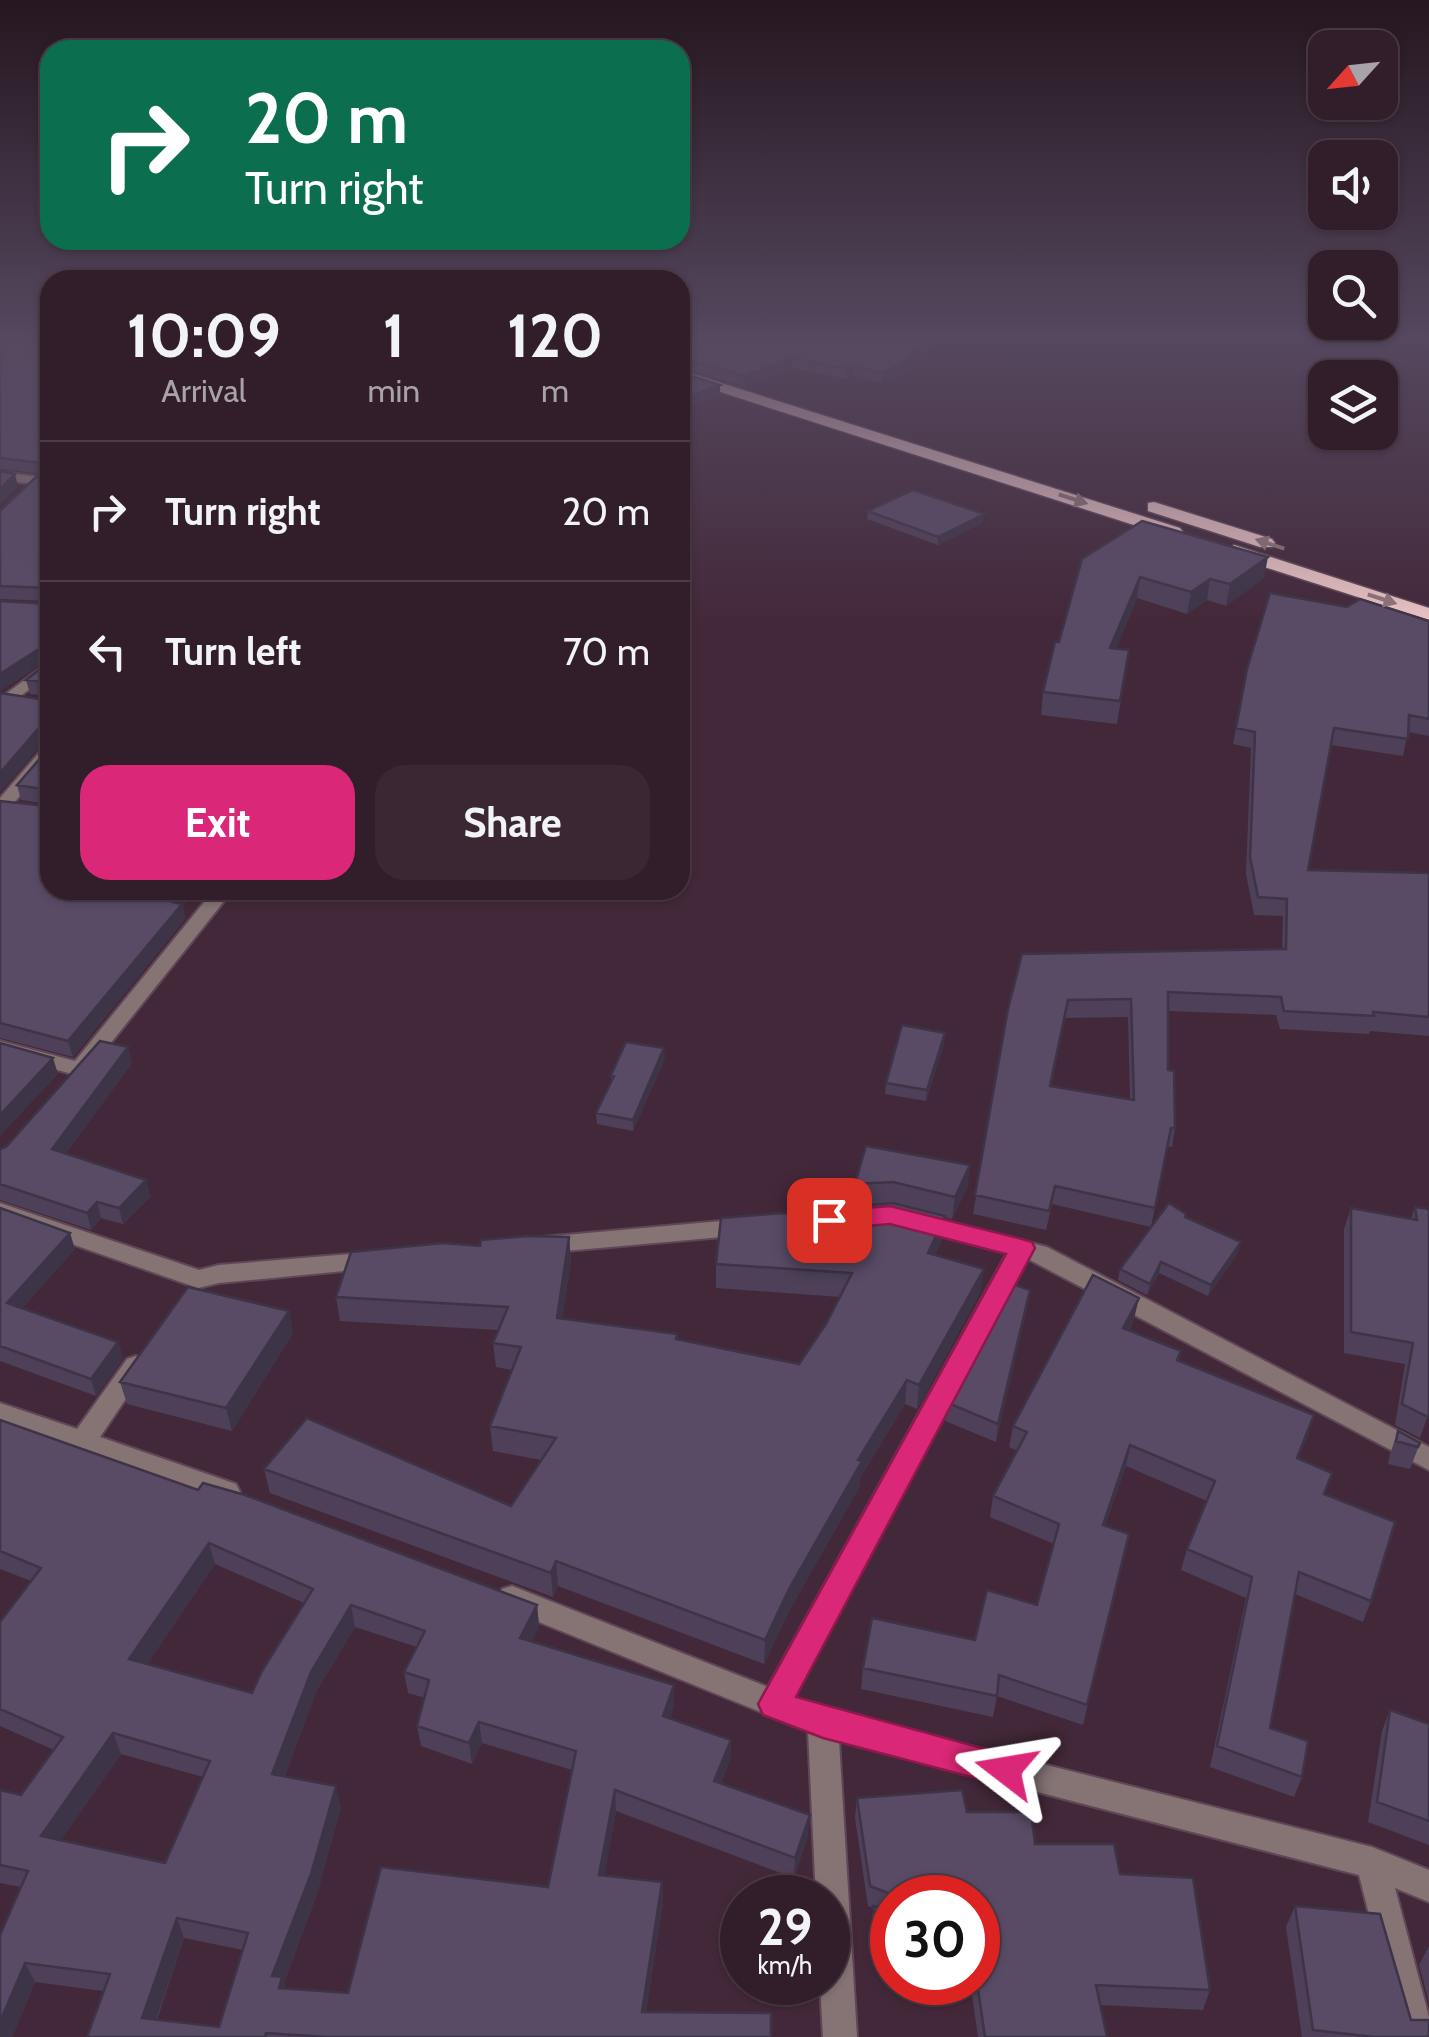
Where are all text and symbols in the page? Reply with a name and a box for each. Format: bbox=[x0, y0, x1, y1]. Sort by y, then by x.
north arrow bbox=[1308, 30, 1398, 120]
map controls bbox=[1308, 30, 1398, 450]
text: 20 m bbox=[245, 75, 408, 161]
icon: right bbox=[80, 80, 210, 210]
button: sound bbox=[1308, 140, 1398, 230]
text: Turn right bbox=[245, 161, 424, 215]
button: search bbox=[1308, 250, 1398, 340]
text: 10:09 bbox=[127, 299, 281, 372]
text: 1 bbox=[383, 299, 405, 372]
text: 120 bbox=[507, 299, 603, 372]
button: layers bbox=[1308, 360, 1398, 450]
text: Arrival bbox=[161, 371, 246, 410]
text: min bbox=[367, 371, 420, 410]
text: m bbox=[541, 371, 569, 410]
icon: right bbox=[80, 484, 135, 539]
text: Turn right bbox=[165, 488, 321, 535]
text: 20 m bbox=[562, 488, 650, 535]
one-way arrow bbox=[1058, 492, 1089, 507]
one-way arrow bbox=[1254, 536, 1284, 551]
one-way arrow bbox=[1368, 592, 1398, 607]
icon: left bbox=[80, 624, 135, 679]
text: Turn left bbox=[165, 628, 301, 675]
text: 70 m bbox=[563, 628, 650, 675]
button: Exit bbox=[80, 765, 355, 880]
button: Share bbox=[375, 765, 650, 880]
pin bbox=[787, 1178, 872, 1263]
icon: arrive bbox=[802, 1193, 857, 1248]
position arrow bbox=[954, 1718, 1058, 1822]
speed limit sign: 30 bbox=[870, 1875, 1000, 2005]
text: 29 bbox=[758, 1897, 812, 1958]
text: km/h bbox=[758, 1950, 812, 1980]

